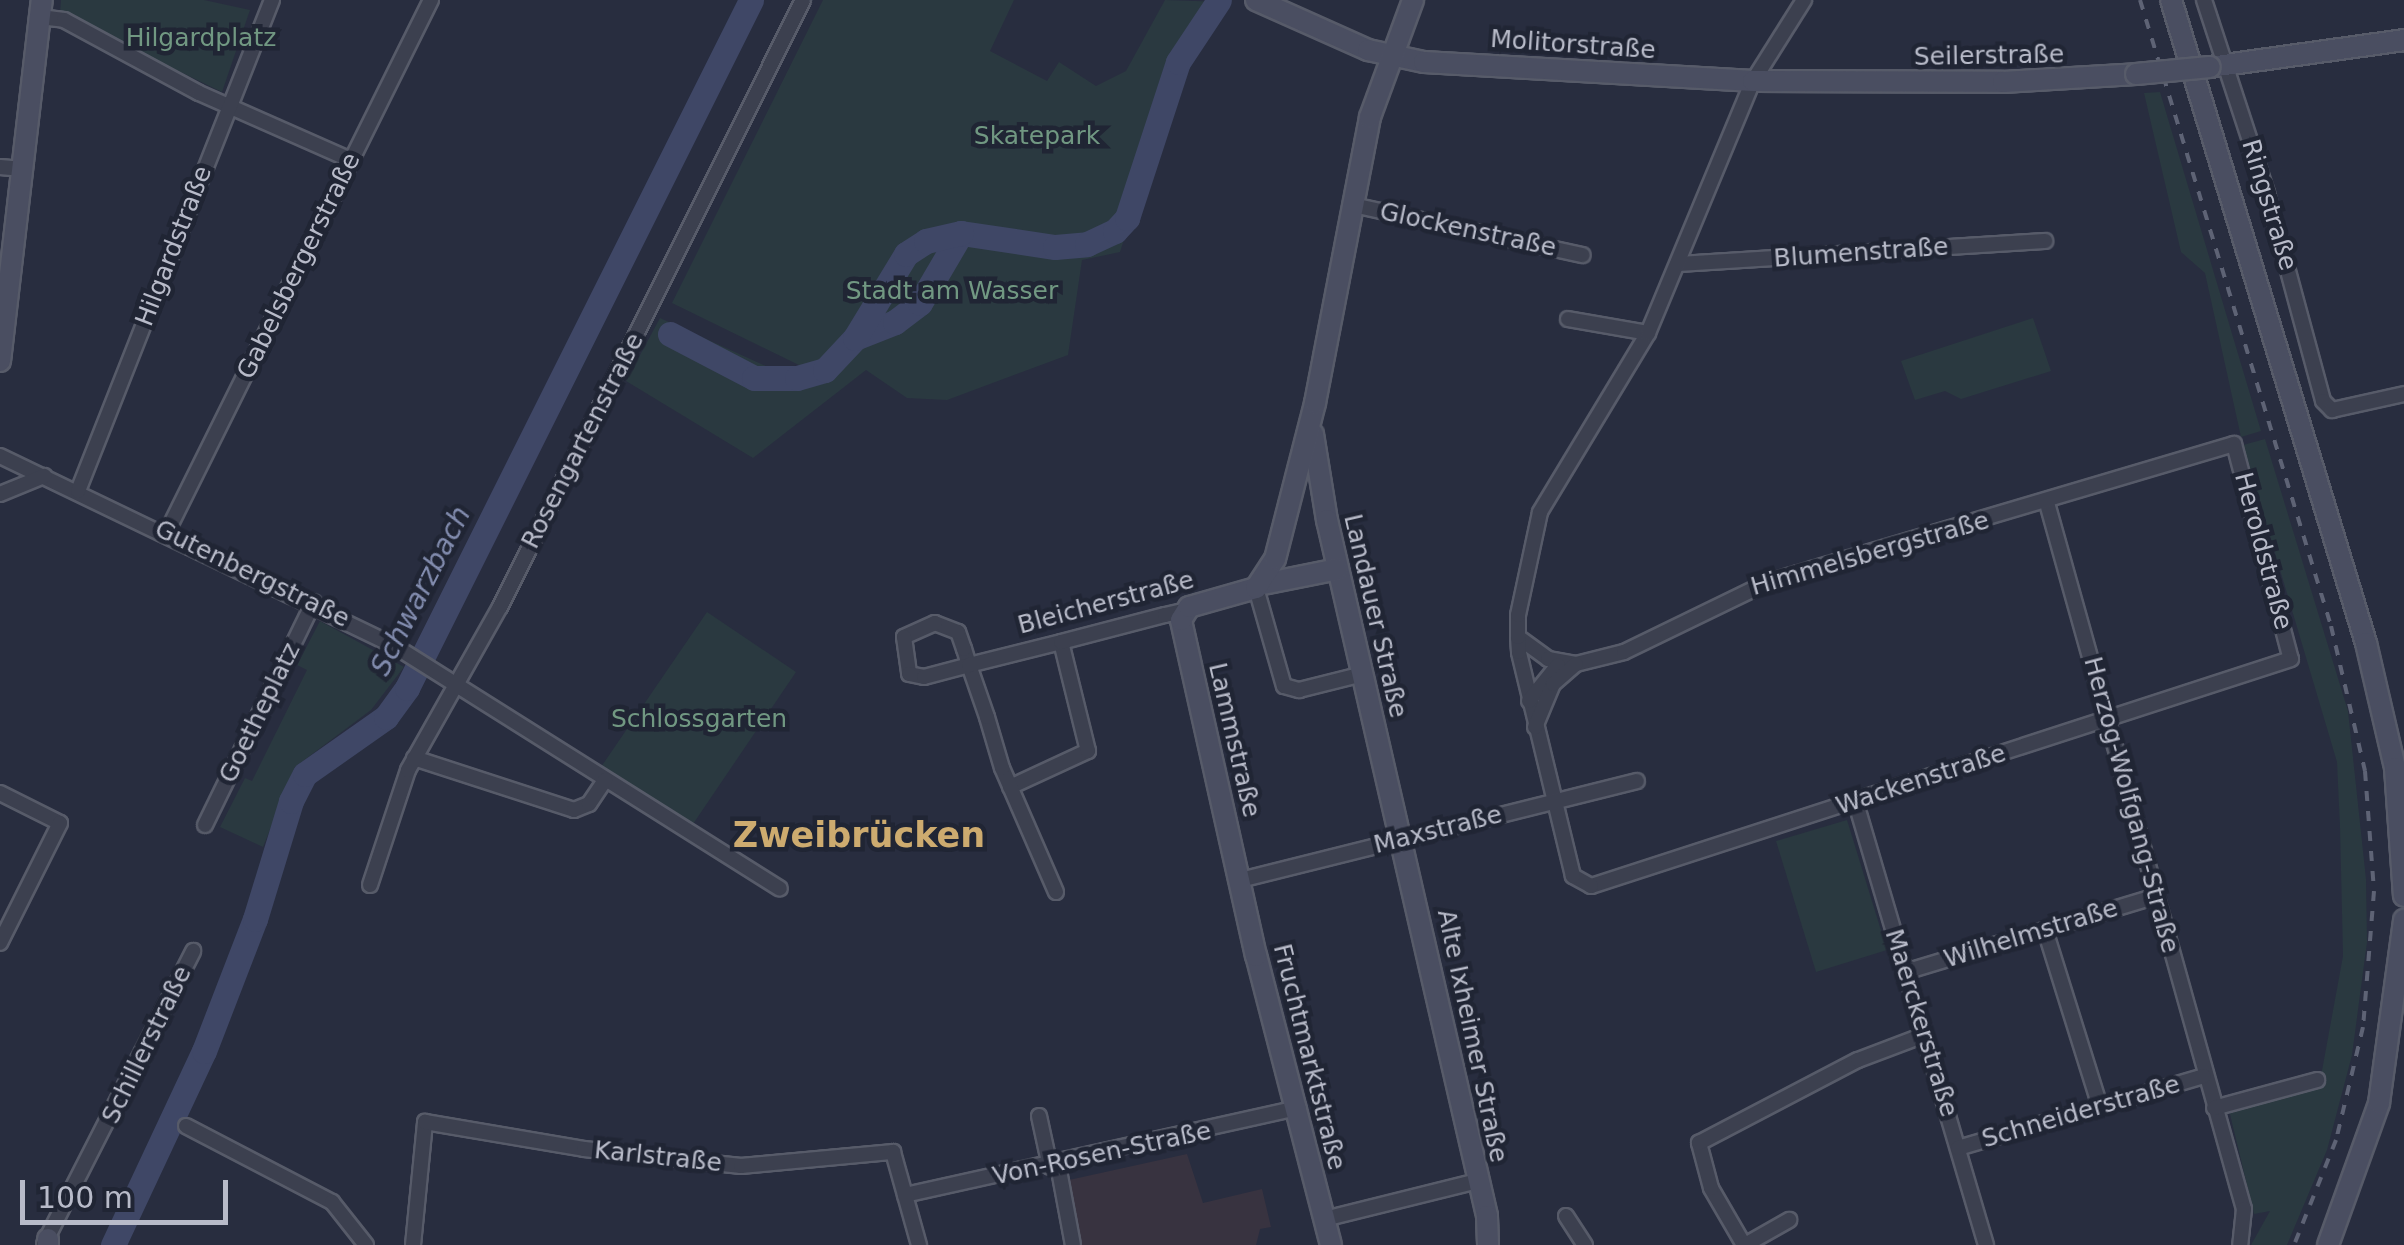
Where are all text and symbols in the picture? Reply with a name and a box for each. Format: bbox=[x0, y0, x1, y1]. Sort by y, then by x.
park label: Hilgardplatz bbox=[126, 23, 276, 53]
street label: Molitorstraße bbox=[1489, 24, 1657, 66]
street label: Seilerstraße bbox=[1914, 40, 2064, 72]
park label: Skatepark bbox=[974, 121, 1100, 151]
street label: Ringstraße bbox=[2235, 136, 2303, 274]
street label: Gabelsbergerstraße bbox=[231, 148, 367, 384]
street label: Hilgardstraße bbox=[130, 162, 218, 330]
street label: Glockenstraße bbox=[1377, 197, 1559, 263]
street label: Blumenstraße bbox=[1773, 232, 1949, 274]
park label: Stadt am Wasser bbox=[846, 276, 1058, 306]
street label: Rosengartenstraße bbox=[516, 328, 650, 554]
street label: Heroldstraße bbox=[2228, 469, 2298, 633]
water label: Schwarzbach bbox=[364, 501, 478, 681]
street label: Himmelsbergstraße bbox=[1747, 506, 1993, 602]
street label: Landauer Straße bbox=[1337, 511, 1413, 721]
street label: Gutenbergstraße bbox=[150, 514, 354, 634]
street label: Bleicherstraße bbox=[1015, 565, 1197, 641]
street label: Goetheplatz bbox=[213, 638, 307, 788]
street label: Herzog-Wolfgang-Straße bbox=[2077, 654, 2185, 956]
street label: Lammstraße bbox=[1202, 660, 1266, 820]
park label: Schlossgarten bbox=[611, 704, 787, 734]
street label: Wackenstraße bbox=[1832, 738, 2010, 822]
street label: Maxstraße bbox=[1371, 800, 1505, 860]
district label: Zweibrücken bbox=[733, 814, 985, 856]
street label: Wilhelmstraße bbox=[1940, 893, 2122, 975]
street label: Alte Ixheimer Straße bbox=[1431, 907, 1513, 1165]
street label: Maerckerstraße bbox=[1878, 926, 1964, 1120]
street label: Fruchtmarktstraße bbox=[1266, 941, 1352, 1173]
street label: Schillerstraße bbox=[96, 961, 198, 1129]
street label: Schneiderstraße bbox=[1978, 1069, 2184, 1155]
street label: Von-Rosen-Straße bbox=[990, 1116, 1214, 1192]
street label: Karlstraße bbox=[593, 1135, 723, 1179]
scale bar bbox=[25, 1160, 232, 1222]
text: 100 m bbox=[37, 1180, 133, 1215]

